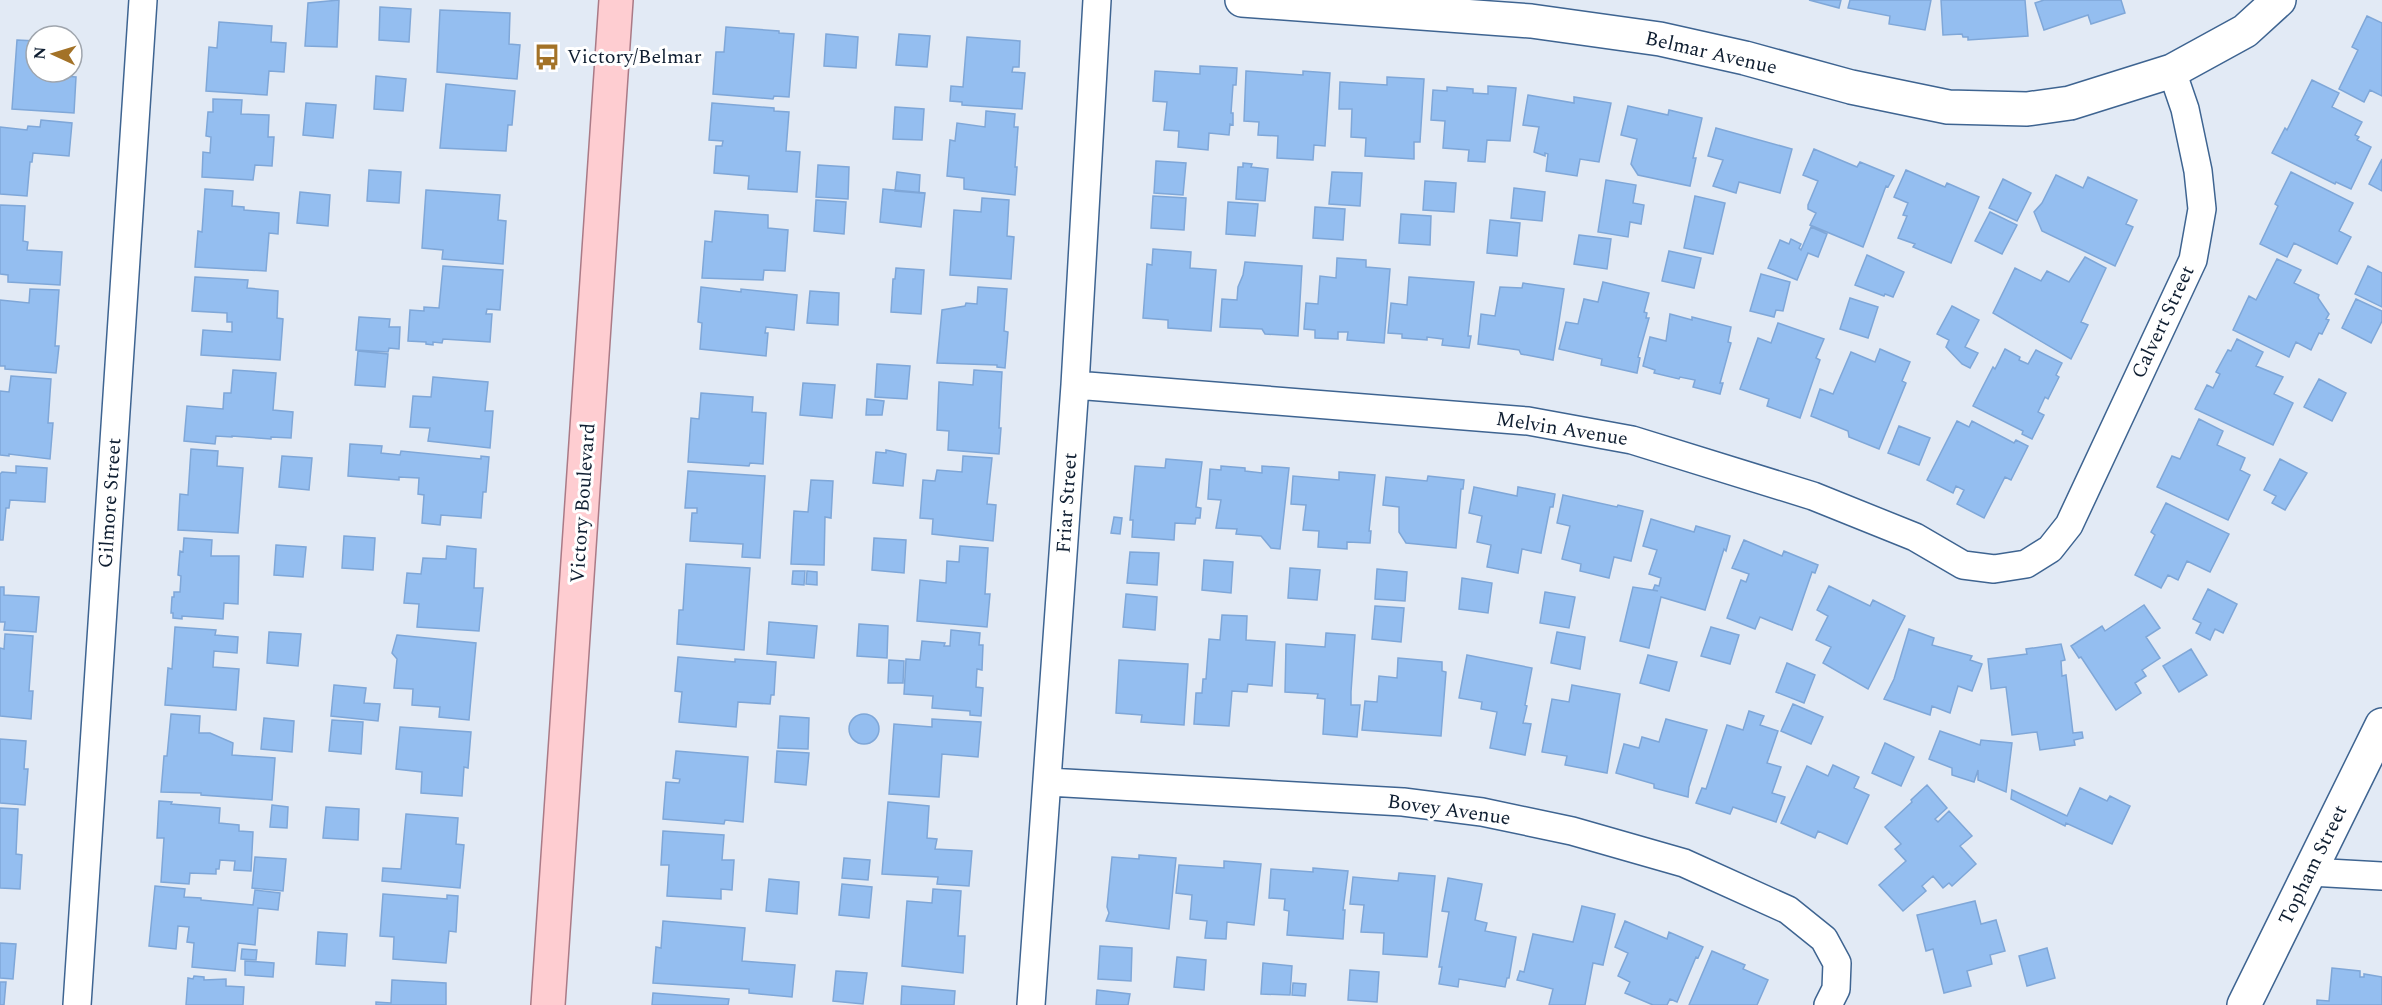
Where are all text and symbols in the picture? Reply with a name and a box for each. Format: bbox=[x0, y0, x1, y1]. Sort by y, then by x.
street label: Belmar Avenue bbox=[1642, 23, 1780, 83]
north arrow bbox=[24, 24, 84, 84]
bus stop icon: Victory/Belmar bbox=[532, 42, 562, 72]
place label: Victory/Belmar bbox=[567, 42, 702, 72]
text: N bbox=[28, 46, 52, 60]
street label: Calvert Street bbox=[2124, 260, 2202, 384]
street label: Melvin Avenue bbox=[1494, 404, 1630, 454]
street label: Victory Boulevard bbox=[562, 422, 604, 584]
street label: Gilmore Street bbox=[90, 437, 130, 569]
street label: Friar Street bbox=[1049, 452, 1085, 554]
street label: Bovey Avenue bbox=[1385, 787, 1513, 833]
street label: Topham Street bbox=[2271, 800, 2355, 930]

